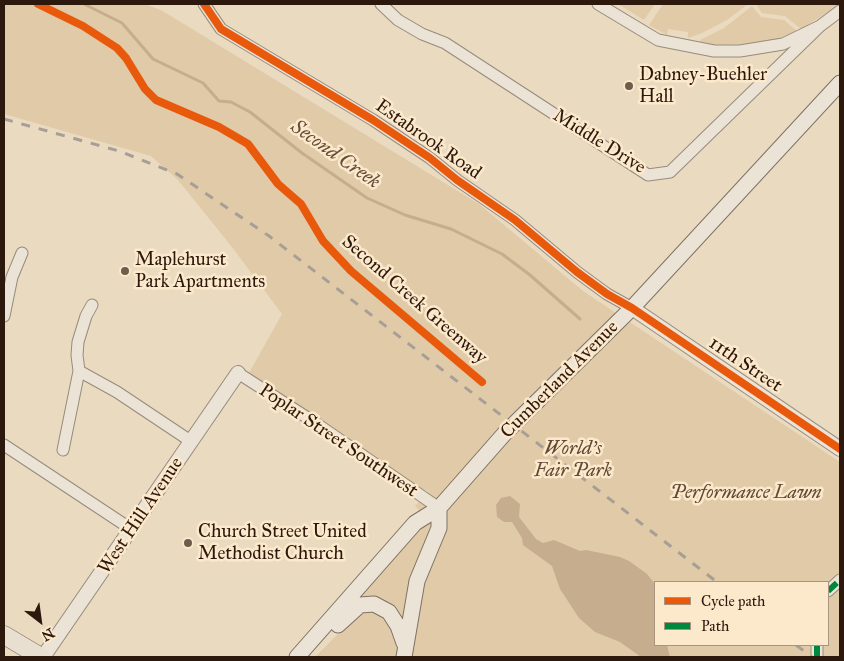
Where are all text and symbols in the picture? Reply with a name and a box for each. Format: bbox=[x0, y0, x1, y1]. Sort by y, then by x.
place label: Dabney-Buehler Hall bbox=[639, 64, 767, 108]
marker: Dabney-Buehler Hall bbox=[623, 80, 635, 92]
street label: Estabrook Road bbox=[371, 95, 485, 185]
street label: Middle Drive bbox=[549, 105, 649, 179]
water label: Second Creek bbox=[286, 115, 384, 195]
street label: Second Creek Greenway bbox=[337, 231, 491, 369]
place label: Maplehurst Park Apartments bbox=[135, 249, 265, 293]
marker: Maplehurst Park Apartments bbox=[119, 265, 131, 277]
street label: Cumberland Avenue bbox=[496, 316, 624, 444]
street label: 11th Street bbox=[704, 332, 786, 398]
street label: Poplar Street Southwest bbox=[254, 379, 422, 503]
park label: World's Fair Park bbox=[534, 438, 612, 482]
street label: West Hill Avenue bbox=[94, 453, 188, 579]
park label: Performance Lawn bbox=[670, 482, 822, 504]
place label: Church Street United Methodist Church bbox=[198, 521, 367, 565]
marker: Church Street United Methodist Church bbox=[182, 537, 194, 549]
legend bbox=[654, 581, 829, 646]
text: Cycle path bbox=[701, 592, 765, 610]
north arrow bbox=[15, 596, 65, 646]
text: Path bbox=[701, 617, 729, 635]
text: N bbox=[38, 624, 57, 645]

